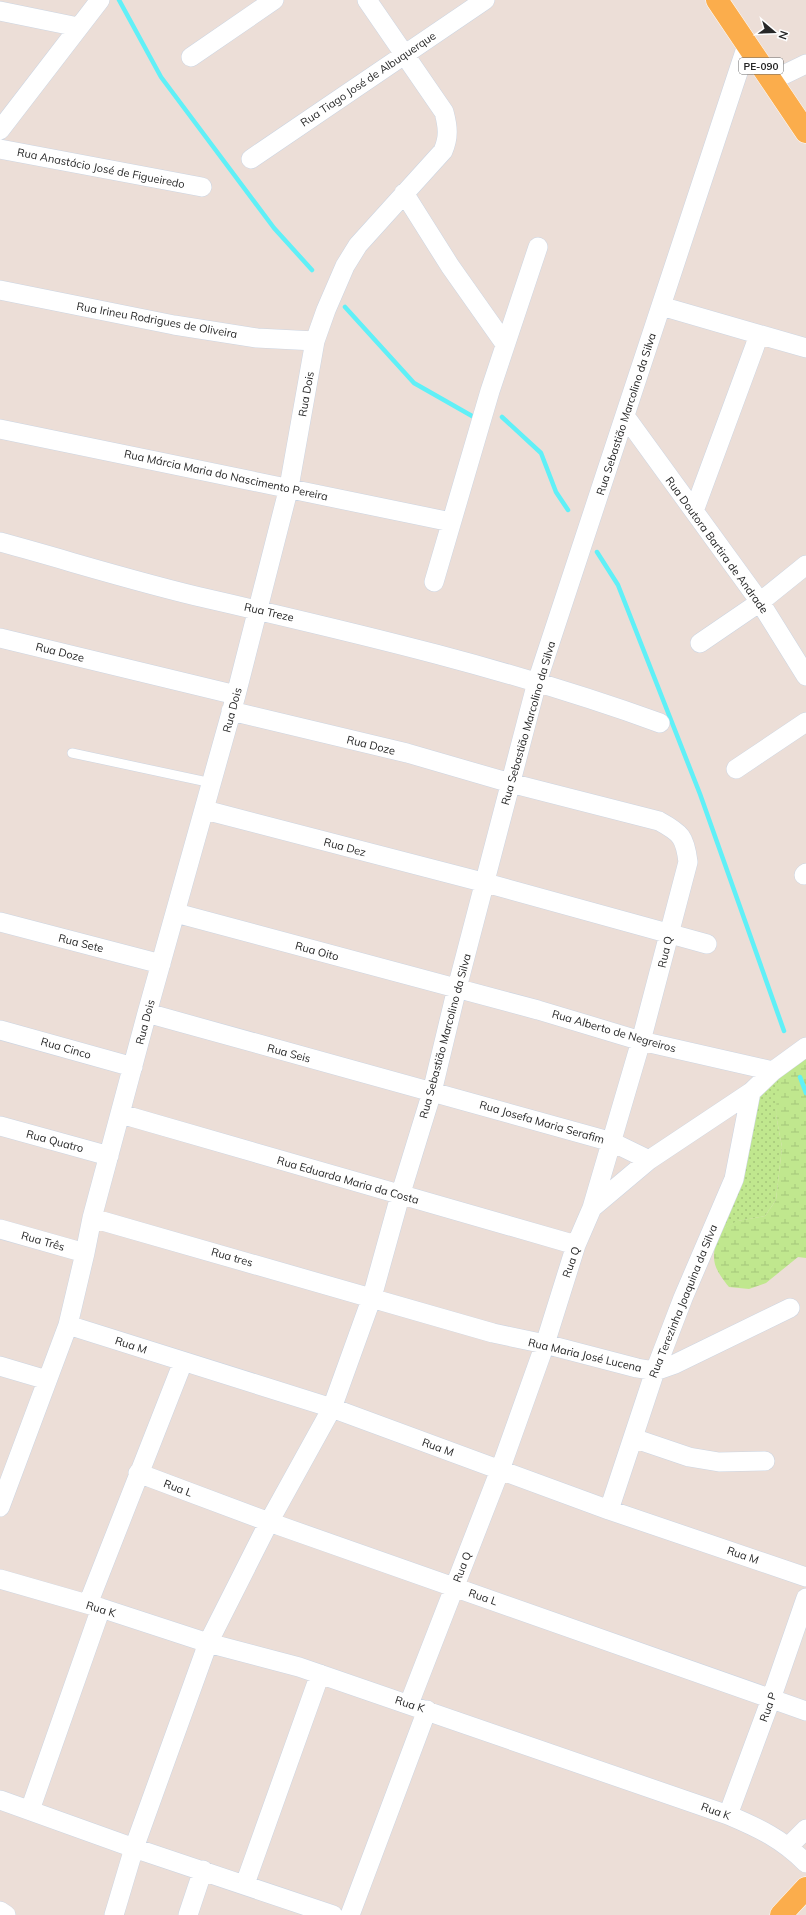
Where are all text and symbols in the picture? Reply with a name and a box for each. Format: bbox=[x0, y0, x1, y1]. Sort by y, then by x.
north arrow bbox=[754, 12, 794, 52]
street label: Rua Tiago José de Albuquerque bbox=[298, 28, 438, 130]
text: N bbox=[775, 29, 791, 41]
road number: PE-090 bbox=[739, 58, 783, 74]
street label: Rua Anastácio José de Figueiredo bbox=[16, 145, 186, 191]
street label: Rua Irineu Rodrigues de Oliveira bbox=[76, 299, 238, 341]
street label: Rua Sebastião Marcolino da Silva bbox=[593, 331, 659, 497]
street label: Rua Dois bbox=[295, 370, 317, 418]
street label: Rua Márcia Maria do Nascimento Pereira bbox=[123, 447, 329, 503]
street label: Rua Doutora Bartira de Andrade bbox=[663, 474, 771, 616]
street label: Rua Treze bbox=[243, 599, 295, 625]
street label: Rua Doze bbox=[34, 639, 86, 665]
street label: Rua Sebastião Marcolino da Silva bbox=[498, 639, 558, 807]
street label: Rua Dois bbox=[219, 686, 245, 734]
street label: Rua Doze bbox=[345, 732, 397, 758]
street label: Rua Dez bbox=[322, 835, 368, 859]
street label: Rua Sete bbox=[57, 931, 105, 955]
street label: Rua Q bbox=[655, 935, 675, 969]
street label: Rua Oito bbox=[294, 938, 340, 964]
street label: Rua Sebastião Marcolino da Silva bbox=[416, 952, 474, 1120]
street label: Rua Dois bbox=[132, 998, 158, 1046]
street label: Rua Alberto de Negreiros bbox=[550, 1007, 678, 1055]
street label: Rua Cinco bbox=[39, 1034, 93, 1062]
street label: Rua Seis bbox=[266, 1041, 312, 1065]
street label: Rua Josefa Maria Serafim bbox=[478, 1097, 606, 1147]
street label: Rua Quatro bbox=[25, 1127, 85, 1155]
street label: Rua Eduarda Maria da Costa bbox=[275, 1153, 421, 1207]
street label: Rua Terezinha Joaquina da Silva bbox=[646, 1222, 720, 1380]
street label: Rua Três bbox=[20, 1228, 66, 1254]
street label: Rua tres bbox=[210, 1244, 254, 1270]
street label: Rua Q bbox=[559, 1245, 583, 1279]
street label: Rua M bbox=[113, 1333, 149, 1357]
street label: Rua Maria José Lucena bbox=[527, 1335, 643, 1375]
street label: Rua M bbox=[420, 1435, 456, 1459]
street label: Rua L bbox=[162, 1476, 194, 1500]
street label: Rua M bbox=[725, 1543, 761, 1567]
street label: Rua Q bbox=[450, 1550, 474, 1584]
street label: Rua L bbox=[467, 1586, 499, 1608]
street label: Rua K bbox=[84, 1598, 119, 1620]
street label: Rua P bbox=[756, 1690, 780, 1724]
street label: Rua K bbox=[393, 1693, 428, 1716]
street label: Rua K bbox=[699, 1799, 734, 1823]

